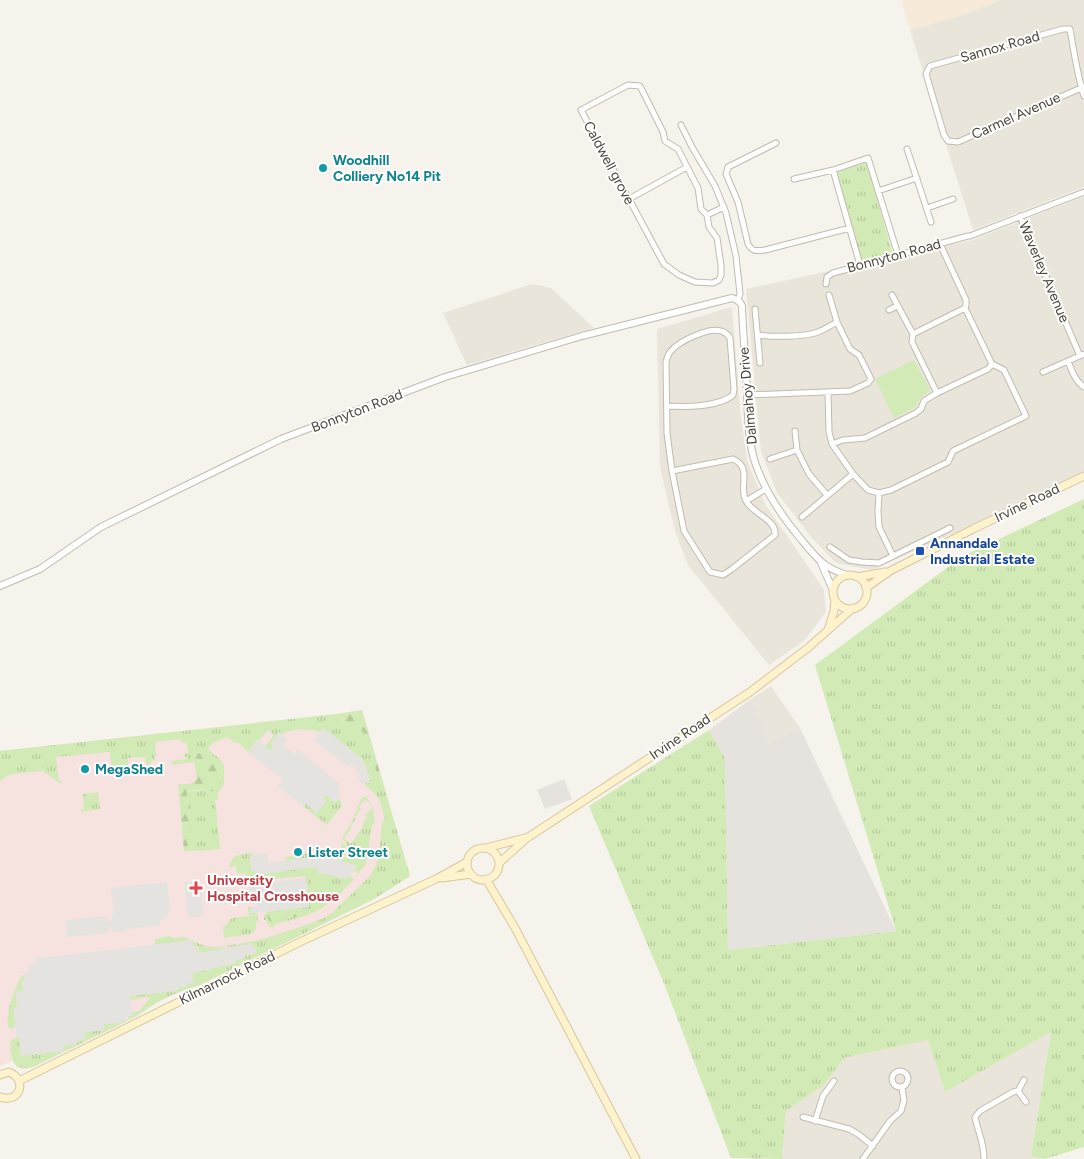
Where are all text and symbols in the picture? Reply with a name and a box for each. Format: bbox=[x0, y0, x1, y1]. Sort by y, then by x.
street label: Sannox Road bbox=[958, 28, 1042, 66]
street label: Carmel Avenue bbox=[969, 89, 1063, 143]
street label: Caldwell grove bbox=[580, 118, 638, 208]
place label: Woodhill Colliery No14 Pit bbox=[333, 152, 441, 185]
marker: Woodhill Colliery No14 Pit bbox=[317, 162, 329, 174]
street label: Waverley Avenue bbox=[1015, 219, 1073, 325]
street label: Bonnyton Road bbox=[845, 235, 943, 277]
street label: Dalmahoy Drive bbox=[735, 346, 761, 445]
street label: Bonnyton Road bbox=[309, 386, 405, 436]
street label: Irvine Road bbox=[992, 480, 1062, 526]
place label: Annandale Industrial Estate bbox=[930, 535, 1035, 568]
marker: Annandale Industrial Estate bbox=[914, 545, 926, 557]
street label: Irvine Road bbox=[646, 710, 714, 764]
place label: MegaShed bbox=[95, 761, 163, 778]
marker: MegaShed bbox=[79, 763, 91, 775]
place label: Lister Street bbox=[308, 844, 389, 861]
marker: Lister Street bbox=[292, 846, 304, 858]
place label: University Hospital Crosshouse bbox=[207, 872, 339, 905]
marker: University Hospital Crosshouse bbox=[189, 881, 203, 895]
street label: Kilmarnock Road bbox=[176, 947, 278, 1009]

